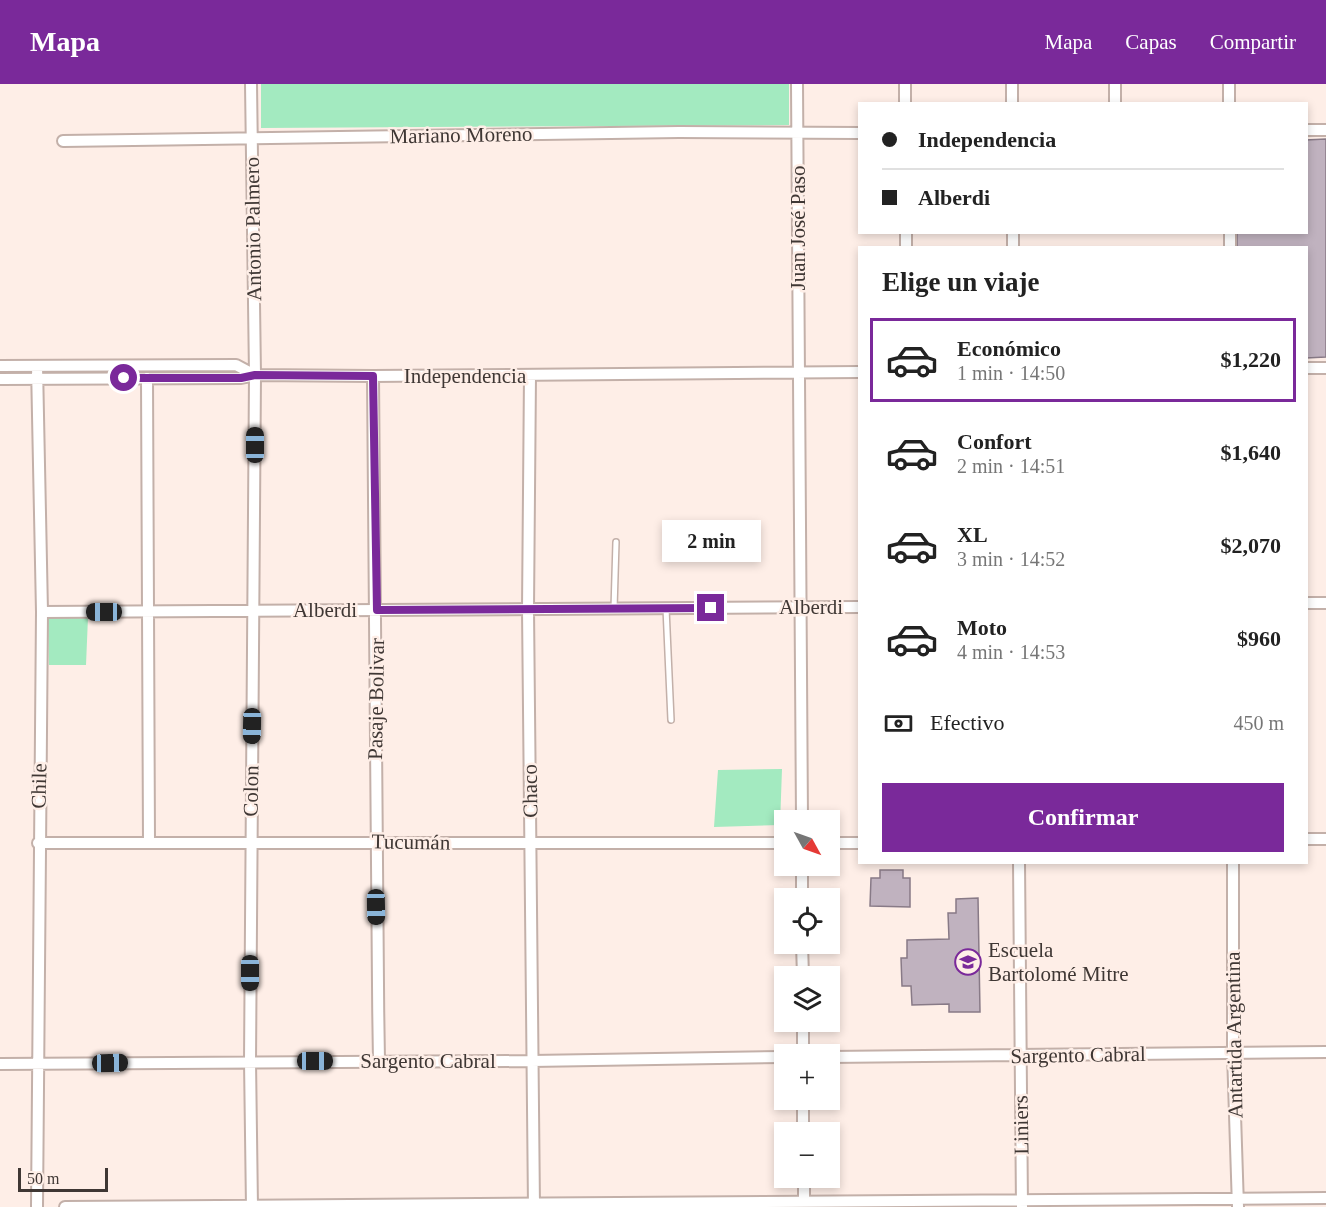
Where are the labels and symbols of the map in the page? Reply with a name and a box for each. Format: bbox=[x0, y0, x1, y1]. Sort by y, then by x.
street label: Mariano Moreno bbox=[389, 122, 533, 148]
street label: Antonio Palmero bbox=[240, 157, 266, 301]
street label: Juan José Paso bbox=[786, 166, 810, 290]
route start bbox=[110, 364, 137, 391]
street label: Independencia bbox=[404, 364, 527, 388]
car bbox=[246, 427, 264, 463]
callout: 2 min bbox=[662, 521, 760, 563]
route end bbox=[697, 594, 724, 621]
street label: Alberdi bbox=[779, 595, 843, 619]
street label: Alberdi bbox=[293, 598, 357, 622]
car bbox=[86, 603, 122, 621]
street label: Pasaje Bolivar bbox=[363, 638, 389, 760]
car bbox=[243, 708, 261, 744]
street label: Chile bbox=[27, 763, 51, 809]
street label: Chaco bbox=[518, 764, 542, 818]
street label: Colon bbox=[239, 765, 263, 817]
north arrow bbox=[774, 810, 840, 876]
street label: Tucumán bbox=[372, 829, 451, 855]
car bbox=[367, 889, 385, 925]
place label: Escuela Bartolomé Mitre bbox=[988, 938, 1129, 986]
school or university icon: Escuela Bartolomé Mitre bbox=[953, 947, 983, 977]
street label: Antartida Argentina bbox=[1221, 951, 1247, 1119]
car bbox=[241, 955, 259, 991]
street label: Sargento Cabral bbox=[1010, 1042, 1146, 1068]
street label: Sargento Cabral bbox=[360, 1049, 496, 1073]
car bbox=[297, 1052, 333, 1070]
car bbox=[92, 1054, 128, 1072]
street label: Liniers bbox=[1008, 1095, 1034, 1155]
scale bar bbox=[18, 1165, 108, 1192]

